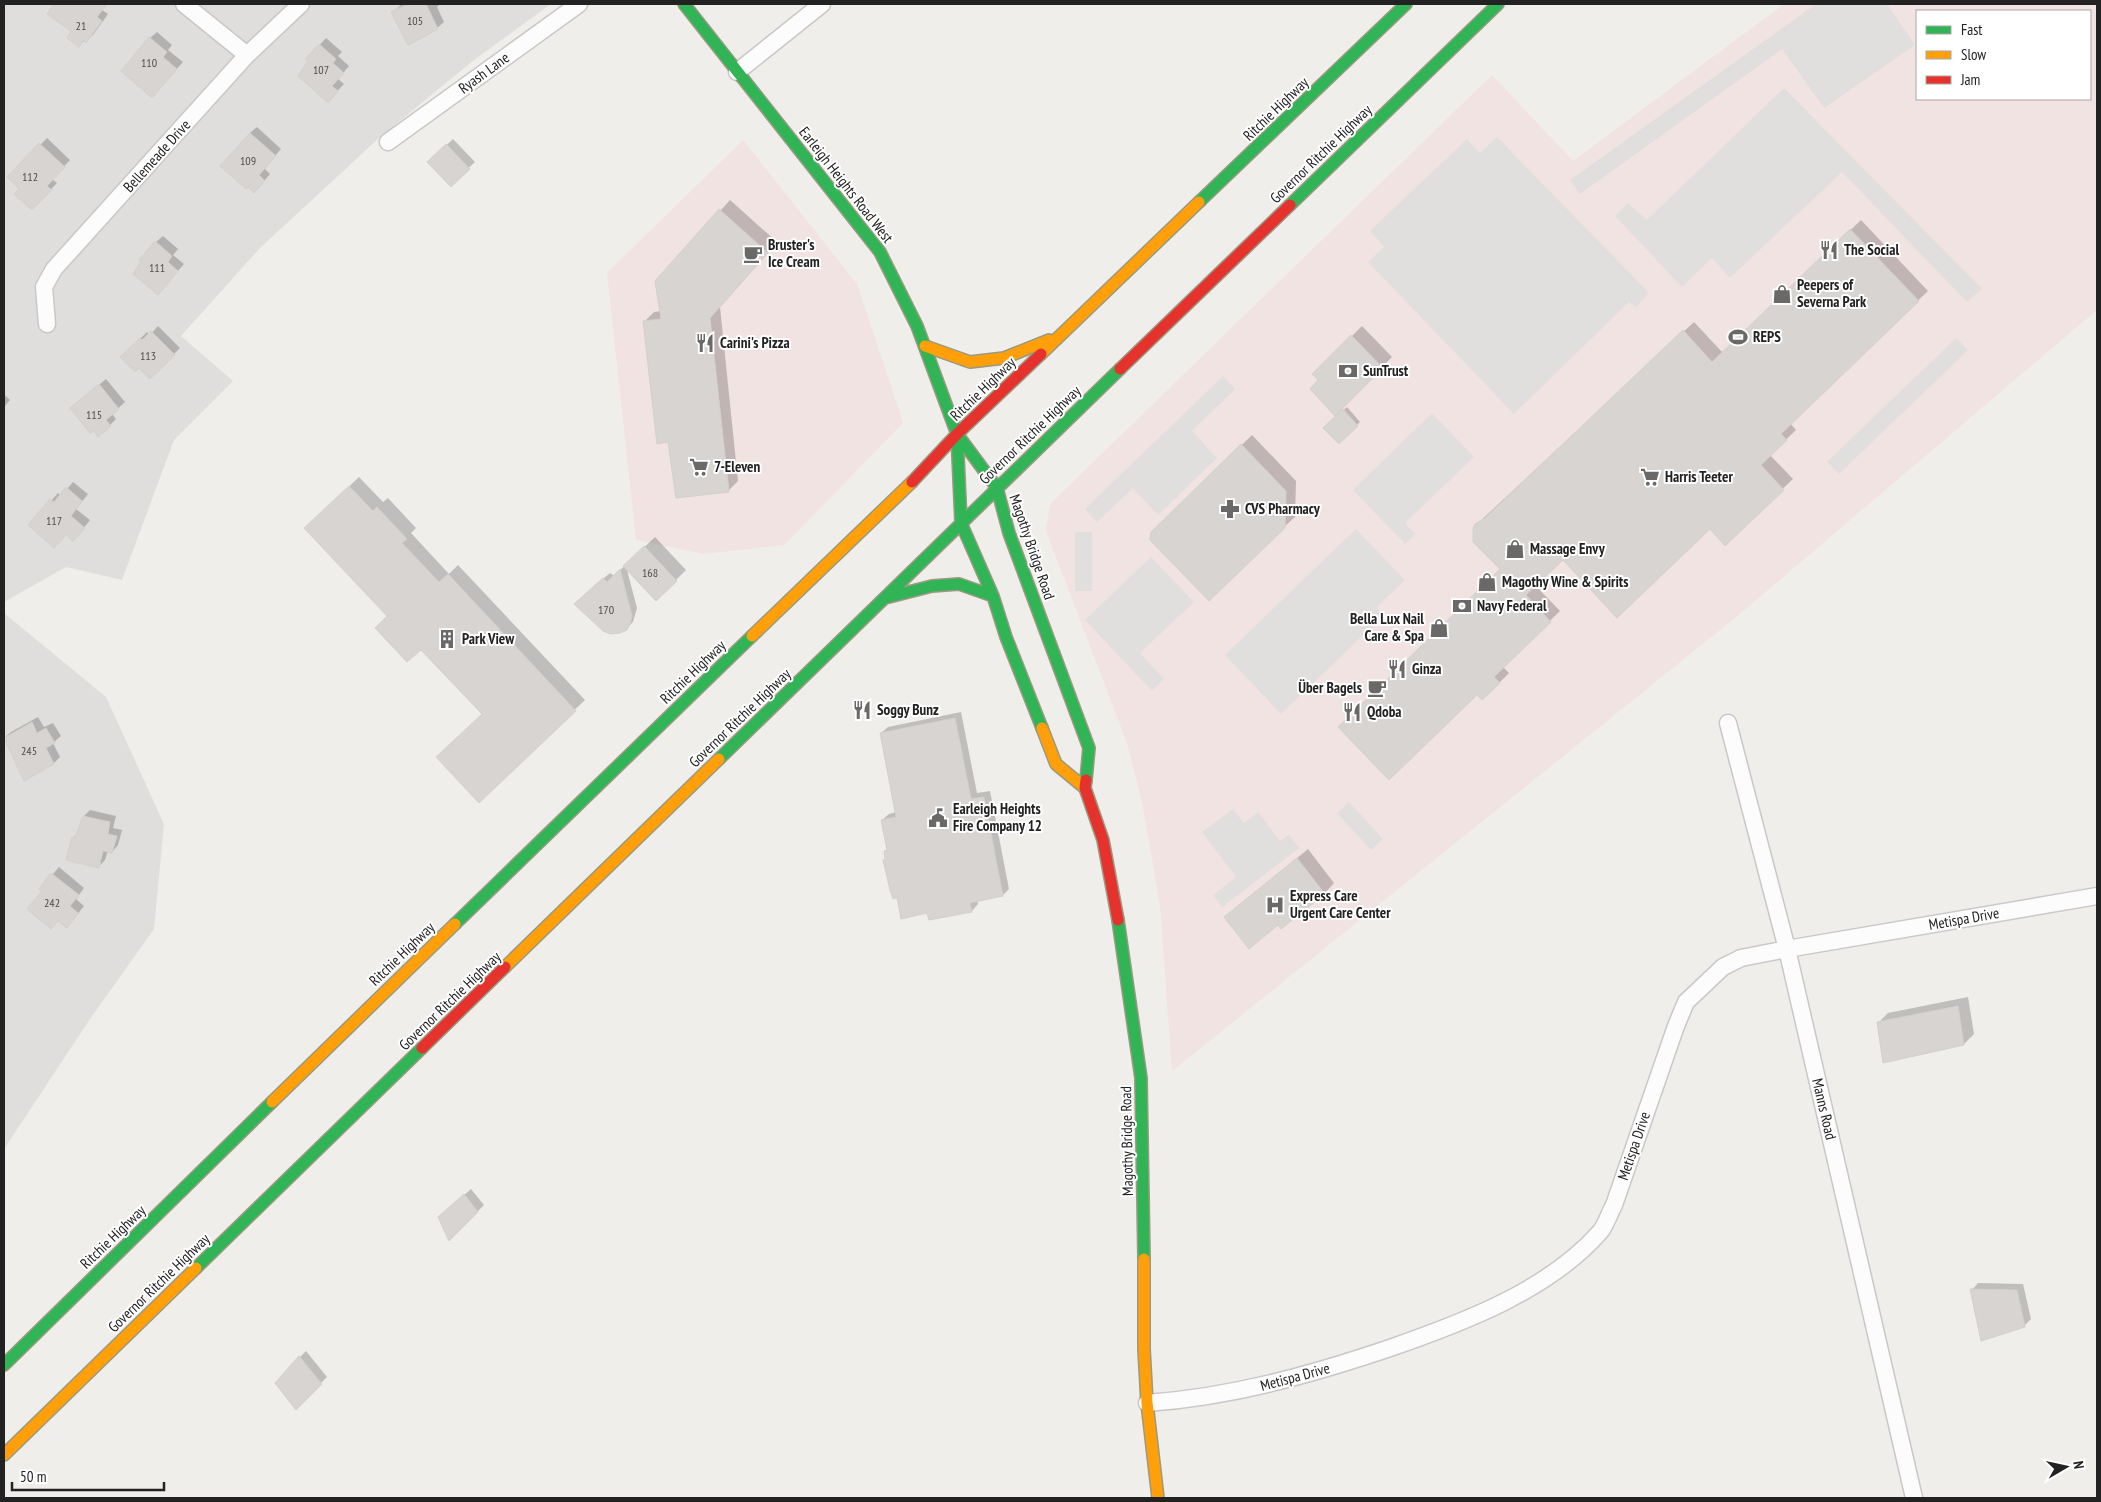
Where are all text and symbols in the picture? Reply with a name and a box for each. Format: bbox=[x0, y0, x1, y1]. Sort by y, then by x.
legend bbox=[1916, 10, 2091, 100]
house number: 105 bbox=[407, 13, 423, 28]
house number: 21 bbox=[76, 18, 86, 33]
text: Fast bbox=[1961, 20, 1982, 39]
text: Slow bbox=[1961, 45, 1986, 64]
street label: Ryash Lane bbox=[455, 48, 513, 97]
house number: 110 bbox=[141, 55, 157, 70]
house number: 107 bbox=[313, 62, 329, 77]
text: Jam bbox=[1960, 70, 1980, 89]
street label: Ritchie Highway bbox=[1239, 72, 1313, 145]
street label: Governor Ritchie Highway bbox=[1266, 100, 1376, 207]
street label: Bellemeade Drive bbox=[119, 115, 194, 196]
street label: Earleigh Heights Road West bbox=[795, 123, 898, 247]
house number: 109 bbox=[240, 153, 256, 168]
house number: 112 bbox=[22, 169, 38, 184]
place label: Bruster's Ice Cream bbox=[768, 235, 820, 271]
restaurant icon: The Social bbox=[1818, 239, 1840, 261]
place label: The Social bbox=[1844, 240, 1899, 259]
cafe icon: Bruster's Ice Cream bbox=[742, 243, 764, 265]
house number: 111 bbox=[149, 260, 165, 275]
place label: Peepers of Severna Park bbox=[1797, 275, 1867, 311]
shop icon: Peepers of Severna Park bbox=[1771, 283, 1793, 305]
sports icon: REPS bbox=[1727, 326, 1749, 348]
place label: REPS bbox=[1753, 327, 1781, 346]
restaurant icon: Carini's Pizza bbox=[694, 332, 716, 354]
place label: Carini's Pizza bbox=[720, 333, 790, 352]
house number: 113 bbox=[140, 348, 156, 363]
street label: Ritchie Highway bbox=[946, 352, 1020, 425]
bank icon: SunTrust bbox=[1337, 360, 1359, 382]
place label: SunTrust bbox=[1363, 361, 1409, 380]
street label: Governor Ritchie Highway bbox=[975, 381, 1085, 488]
house number: 115 bbox=[86, 407, 102, 422]
supermarket icon: 7-Eleven bbox=[688, 456, 710, 478]
place label: 7-Eleven bbox=[714, 457, 761, 476]
supermarket icon: Harris Teeter bbox=[1639, 466, 1661, 488]
place label: Harris Teeter bbox=[1665, 467, 1733, 486]
street label: Magothy Bridge Road bbox=[1006, 492, 1059, 602]
pharmacy icon: CVS Pharmacy bbox=[1219, 498, 1241, 520]
place label: CVS Pharmacy bbox=[1245, 499, 1321, 518]
house number: 117 bbox=[46, 513, 62, 528]
shop icon: Massage Envy bbox=[1504, 538, 1526, 560]
place label: Massage Envy bbox=[1530, 539, 1606, 558]
house number: 168 bbox=[642, 565, 658, 580]
shop icon: Magothy Wine & Spirits bbox=[1476, 571, 1498, 593]
place label: Magothy Wine & Spirits bbox=[1502, 572, 1628, 591]
bank icon: Navy Federal bbox=[1451, 595, 1473, 617]
place label: Navy Federal bbox=[1477, 596, 1547, 615]
house number: 170 bbox=[598, 602, 614, 617]
place label: Bella Lux Nail Care & Spa bbox=[1350, 609, 1424, 645]
shop icon: Bella Lux Nail Care & Spa bbox=[1428, 617, 1450, 639]
building icon: Park View bbox=[436, 628, 458, 650]
place label: Park View bbox=[462, 629, 515, 648]
street label: Ritchie Highway bbox=[656, 635, 730, 708]
restaurant icon: Ginza bbox=[1386, 658, 1408, 680]
place label: Ginza bbox=[1412, 659, 1442, 678]
street label: Governor Ritchie Highway bbox=[685, 664, 795, 771]
cafe icon: Über Bagels bbox=[1366, 677, 1388, 699]
place label: Über Bagels bbox=[1298, 678, 1362, 697]
restaurant icon: Soggy Bunz bbox=[851, 699, 873, 721]
place label: Soggy Bunz bbox=[877, 700, 939, 719]
restaurant icon: Qdoba bbox=[1341, 701, 1363, 723]
place label: Qdoba bbox=[1367, 702, 1402, 721]
house number: 245 bbox=[21, 743, 37, 758]
place label: Earleigh Heights Fire Company 12 bbox=[953, 799, 1042, 835]
public building icon: Earleigh Heights Fire Company 12 bbox=[927, 807, 949, 829]
place label: Express Care Urgent Care Center bbox=[1290, 886, 1391, 922]
hospital icon: Express Care Urgent Care Center bbox=[1264, 894, 1286, 916]
house number: 242 bbox=[44, 895, 60, 910]
street label: Metispa Drive bbox=[1927, 903, 2001, 934]
street label: Ritchie Highway bbox=[365, 917, 439, 990]
street label: Governor Ritchie Highway bbox=[395, 947, 505, 1054]
street label: Manns Road bbox=[1808, 1076, 1841, 1142]
street label: Magothy Bridge Road bbox=[1116, 1086, 1137, 1196]
street label: Metispa Drive bbox=[1613, 1109, 1654, 1183]
street label: Ritchie Highway bbox=[76, 1200, 150, 1273]
street label: Governor Ritchie Highway bbox=[104, 1229, 214, 1336]
street label: Metispa Drive bbox=[1258, 1358, 1332, 1395]
north arrow bbox=[2041, 1442, 2091, 1492]
scale bar bbox=[12, 1460, 165, 1492]
text: N bbox=[2069, 1460, 2088, 1470]
text: 50 m bbox=[20, 1467, 46, 1486]

